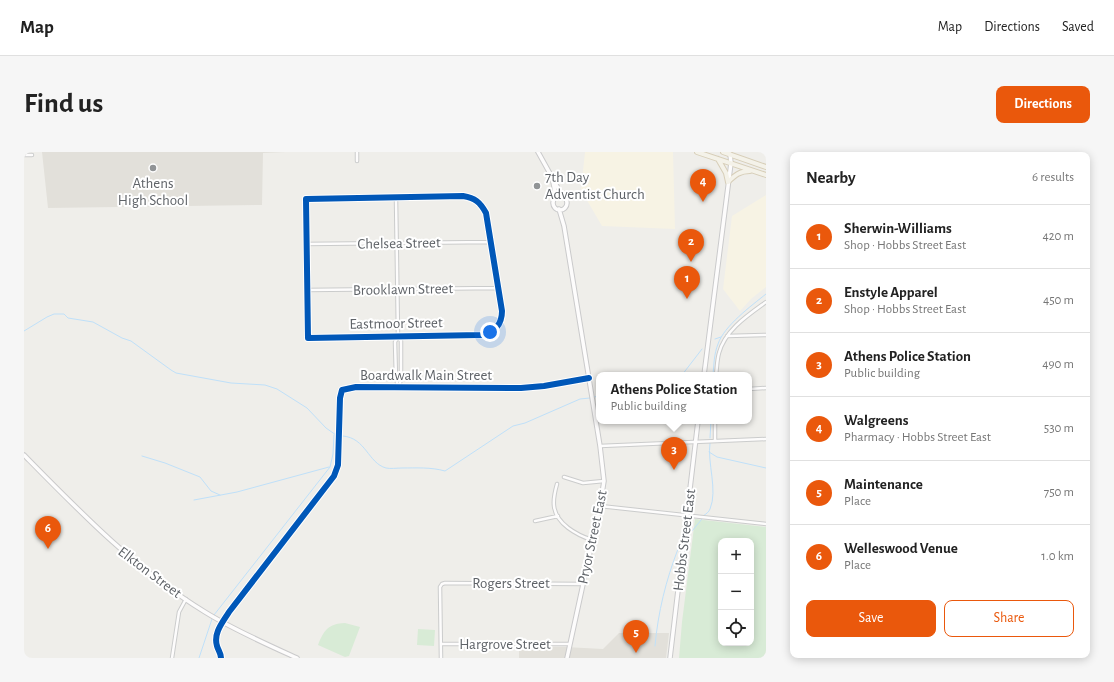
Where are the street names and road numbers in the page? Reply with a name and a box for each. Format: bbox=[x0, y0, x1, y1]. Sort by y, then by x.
street label: Chelsea Street bbox=[357, 235, 441, 252]
street label: Brooklawn Street bbox=[353, 281, 454, 298]
street label: Eastmoor Street bbox=[349, 315, 443, 332]
street label: Boardwalk Main Street bbox=[360, 368, 492, 383]
street label: Hobbs Street East bbox=[671, 488, 698, 592]
street label: Pryor Street East bbox=[575, 489, 610, 585]
street label: Elkton Street bbox=[115, 544, 184, 601]
street label: Rogers Street bbox=[472, 576, 550, 591]
street label: Hargrove Street bbox=[459, 637, 551, 652]

